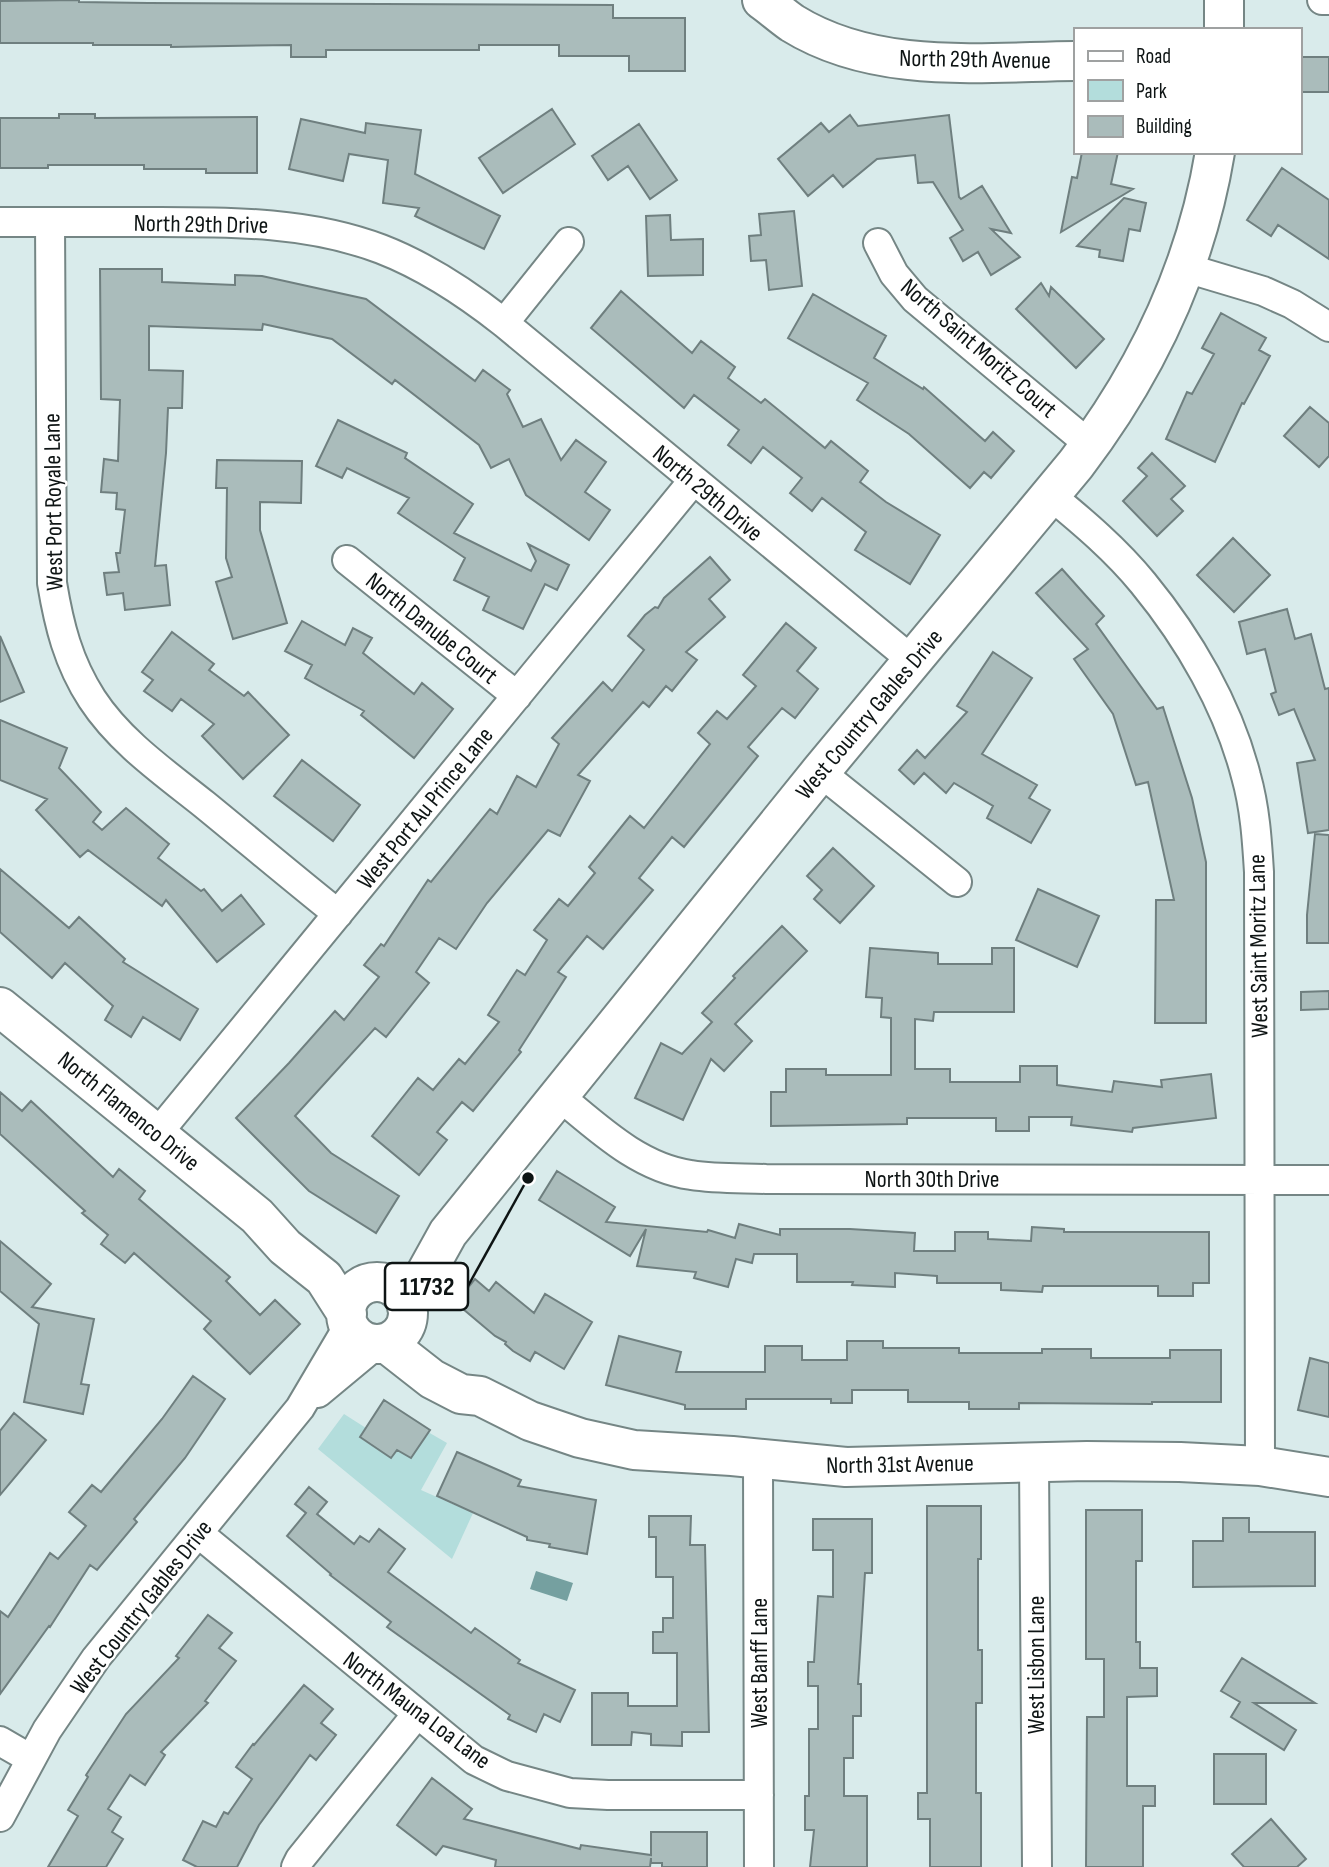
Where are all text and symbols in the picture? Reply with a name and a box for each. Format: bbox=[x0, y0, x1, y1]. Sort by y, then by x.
legend bbox=[1074, 28, 1301, 154]
street label: North 29th Avenue bbox=[899, 44, 1051, 75]
text: Road bbox=[1136, 44, 1171, 69]
text: Park bbox=[1136, 79, 1167, 104]
text: Building bbox=[1136, 114, 1192, 139]
street label: North 29th Drive bbox=[133, 209, 269, 240]
street label: North Saint Moritz Court bbox=[895, 273, 1063, 424]
street label: West Port Royale Lane bbox=[37, 413, 70, 591]
street label: North 29th Drive bbox=[647, 439, 769, 548]
street label: North Danube Court bbox=[360, 566, 503, 690]
street label: West Country Gables Drive bbox=[790, 623, 949, 805]
street label: West Port Au Prince Lane bbox=[351, 722, 500, 895]
street label: West Saint Moritz Lane bbox=[1242, 854, 1275, 1038]
street label: North Flamenco Drive bbox=[52, 1045, 205, 1177]
street label: North 30th Drive bbox=[865, 1165, 999, 1194]
callout: 11732 bbox=[385, 1263, 468, 1310]
text: 11732 bbox=[400, 1272, 454, 1303]
street label: North 31st Avenue bbox=[826, 1449, 974, 1480]
street label: West Country Gables Drive bbox=[64, 1514, 219, 1700]
street label: West Lisbon Lane bbox=[1022, 1596, 1051, 1734]
street label: West Banff Lane bbox=[745, 1598, 774, 1728]
street label: North Mauna Loa Lane bbox=[337, 1645, 496, 1775]

